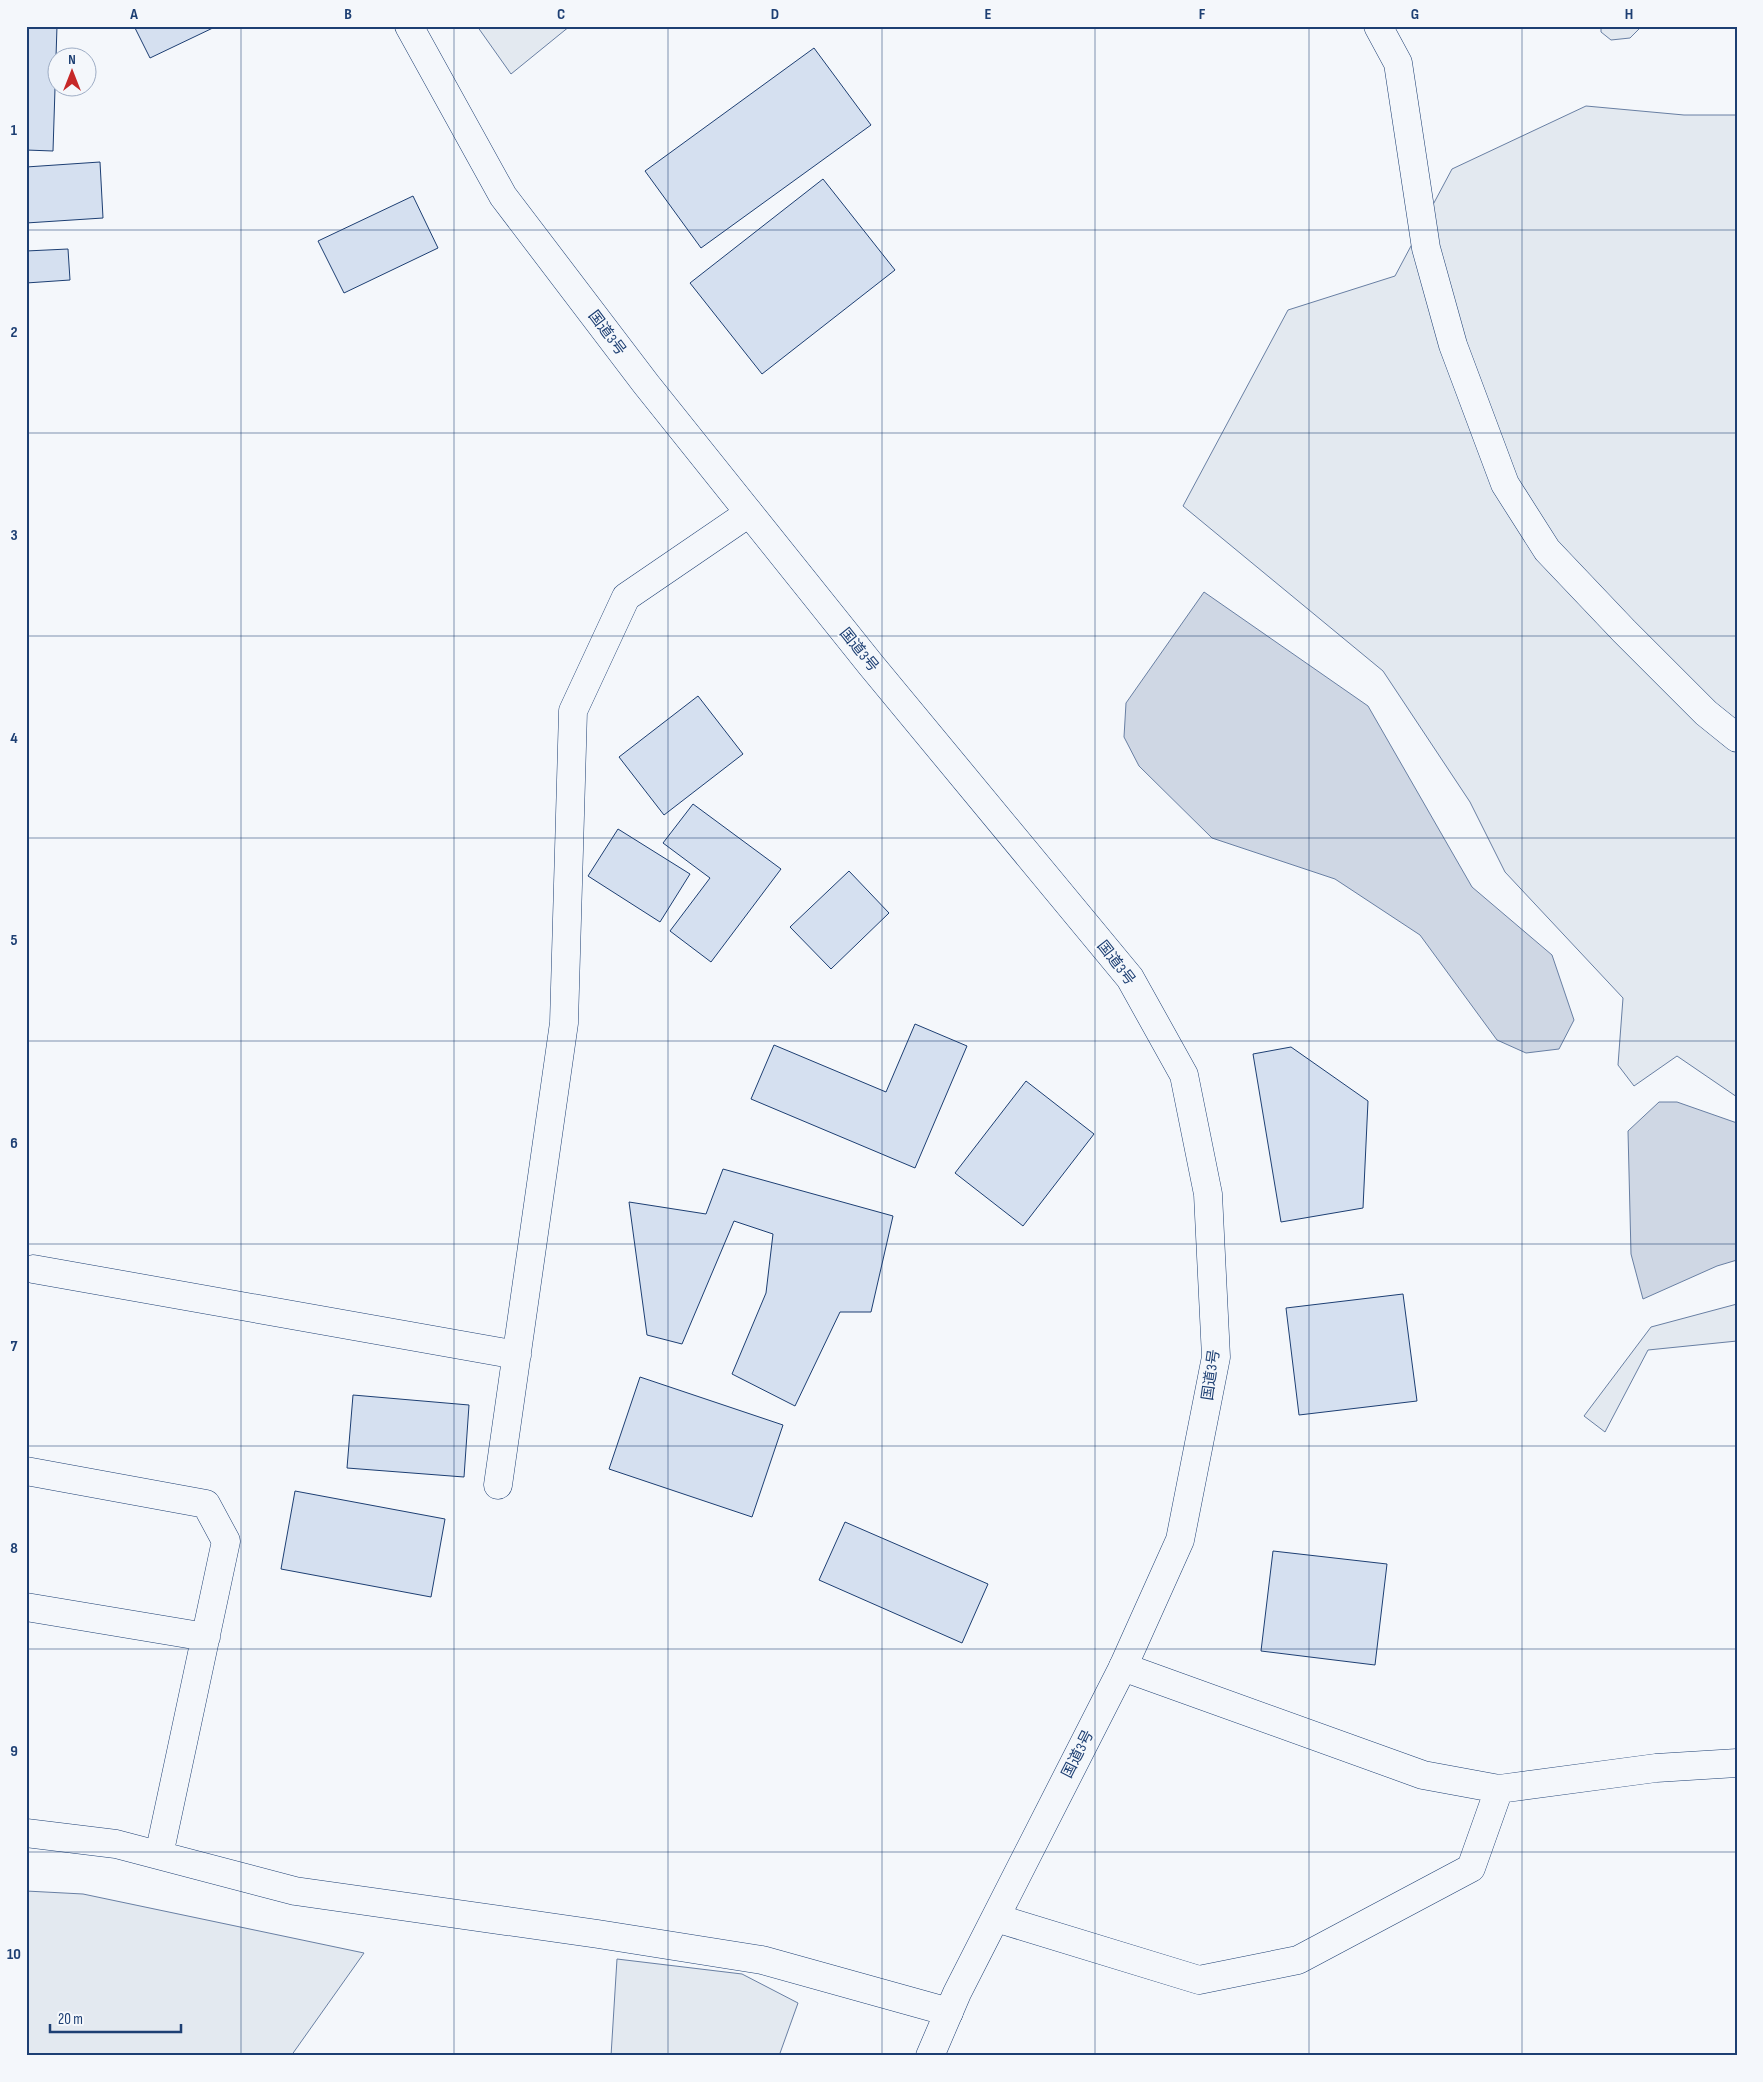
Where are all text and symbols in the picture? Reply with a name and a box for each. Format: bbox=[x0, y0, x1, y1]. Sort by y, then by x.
text: A bbox=[129, 5, 138, 24]
text: B bbox=[344, 5, 352, 24]
text: C bbox=[557, 5, 565, 24]
text: D bbox=[771, 5, 779, 24]
text: E bbox=[985, 5, 992, 24]
text: F bbox=[1199, 5, 1206, 24]
text: G bbox=[1411, 5, 1419, 24]
text: H bbox=[1625, 5, 1633, 24]
north arrow bbox=[48, 48, 98, 98]
text: N bbox=[68, 51, 76, 68]
text: 1 bbox=[11, 121, 18, 140]
street label: 国道3号 bbox=[584, 307, 630, 359]
text: 2 bbox=[10, 323, 18, 342]
text: 3 bbox=[10, 526, 18, 545]
street label: 国道3号 bbox=[835, 624, 883, 676]
text: 4 bbox=[10, 729, 18, 748]
text: 5 bbox=[10, 931, 18, 950]
street label: 国道3号 bbox=[1093, 937, 1139, 989]
text: 6 bbox=[10, 1134, 18, 1153]
text: 7 bbox=[11, 1337, 18, 1356]
street label: 国道3号 bbox=[1198, 1348, 1224, 1402]
text: 8 bbox=[10, 1539, 18, 1558]
street label: 国道3号 bbox=[1058, 1727, 1098, 1781]
text: 9 bbox=[10, 1742, 18, 1761]
text: 10 bbox=[7, 1945, 21, 1964]
scale bar bbox=[50, 2002, 181, 2034]
text: 20 m bbox=[58, 2010, 83, 2029]

